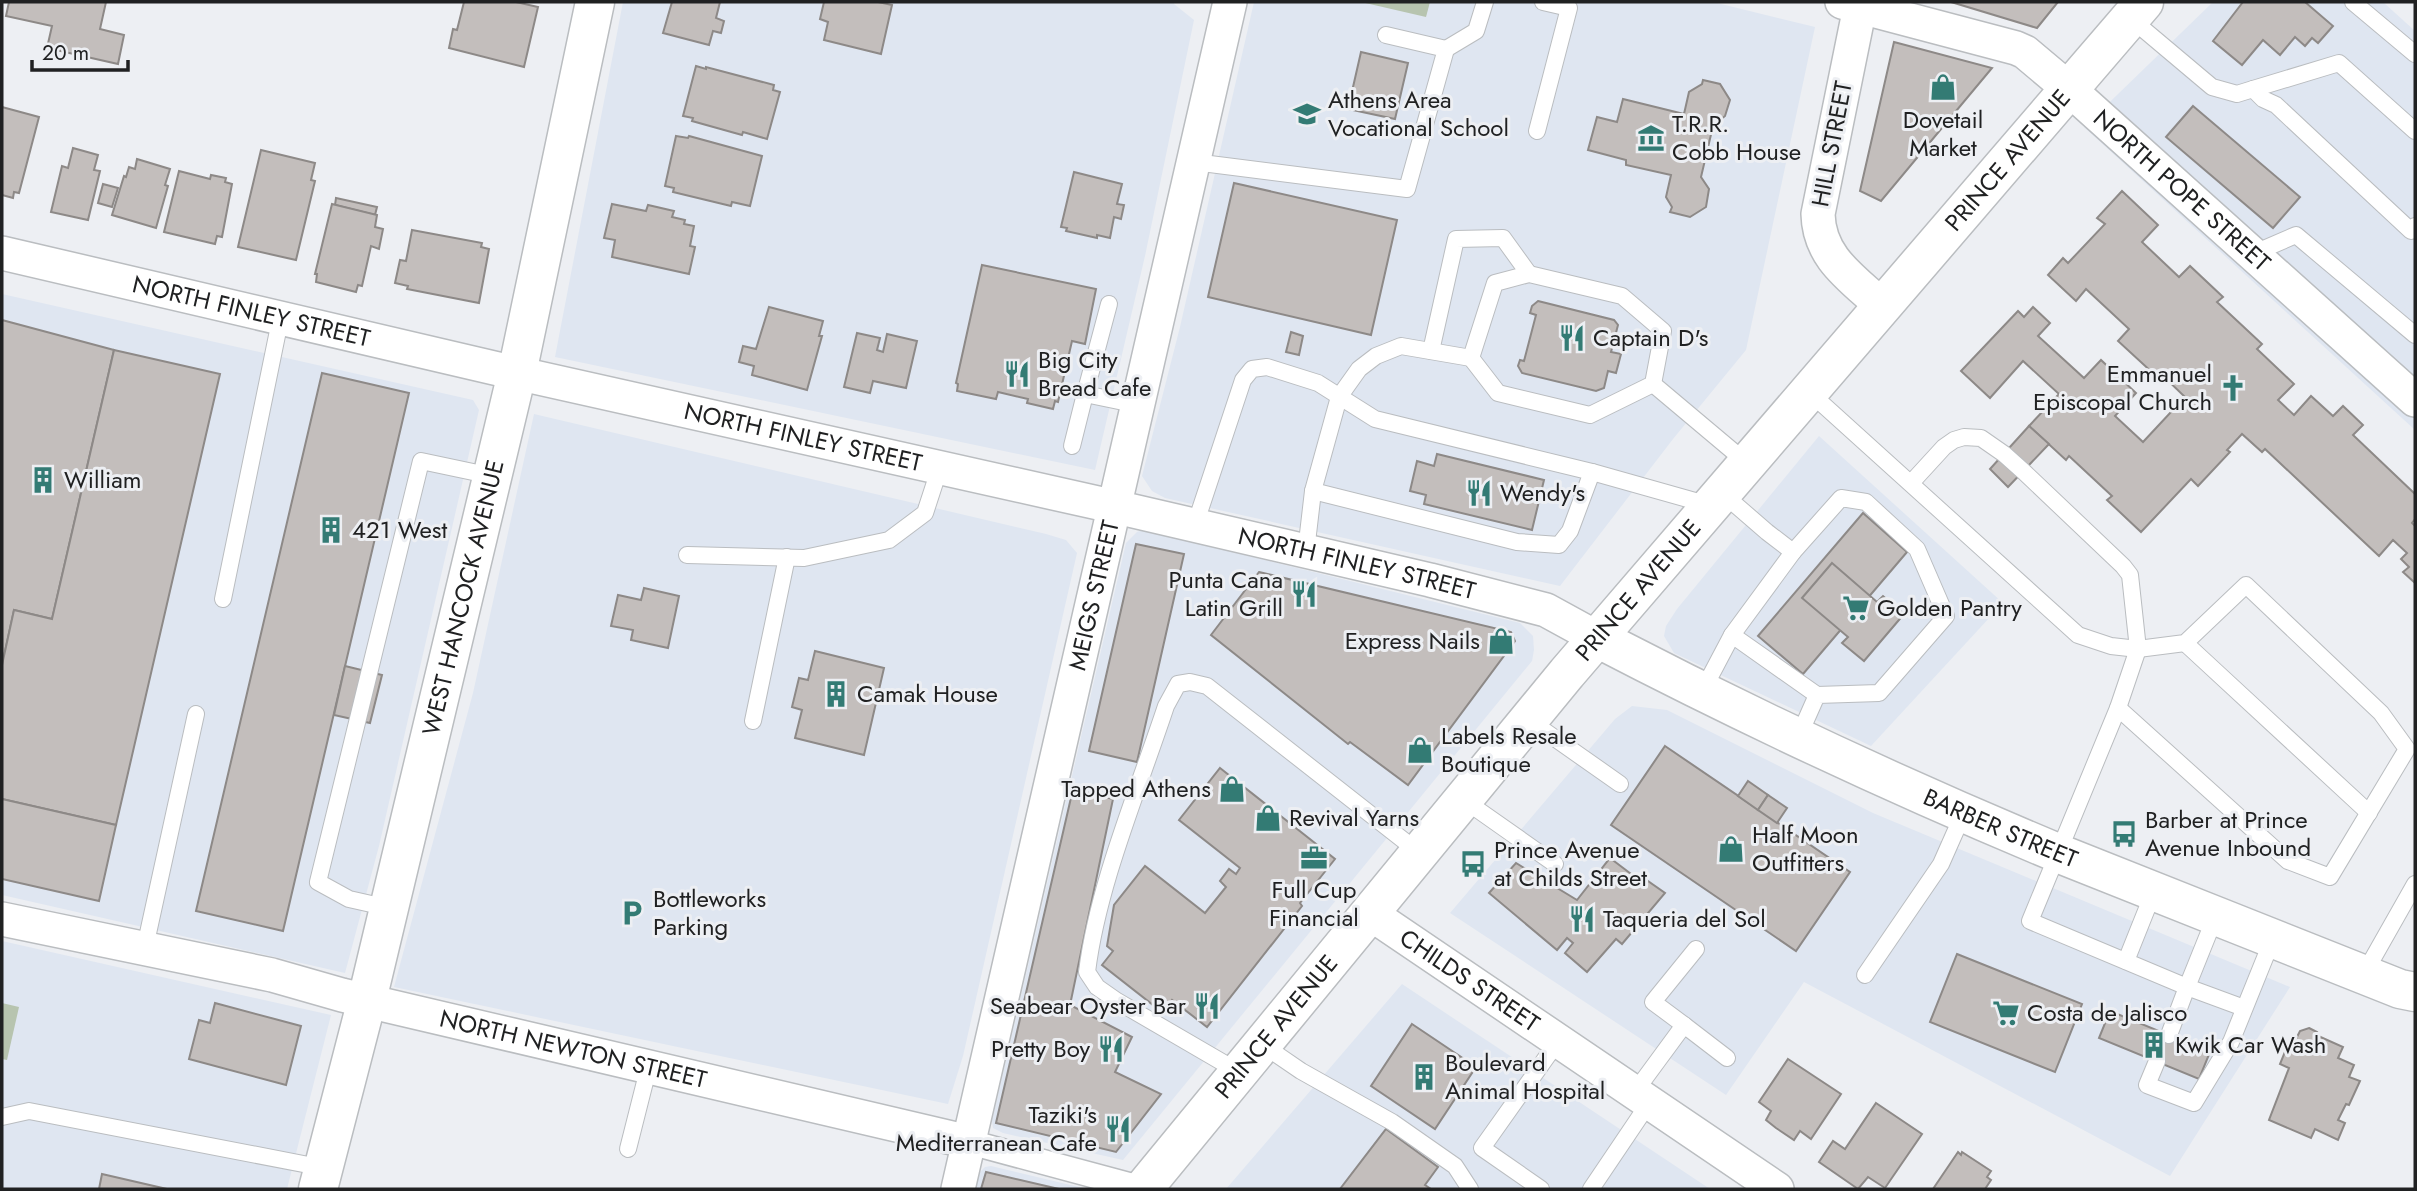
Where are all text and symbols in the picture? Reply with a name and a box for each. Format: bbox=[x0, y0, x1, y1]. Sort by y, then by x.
scale bar bbox=[32, 28, 128, 72]
text: 20 m bbox=[42, 38, 89, 68]
shop icon: Dovetail Market bbox=[1928, 72, 1958, 102]
street label: HILL STREET bbox=[1802, 78, 1861, 210]
street label: PRINCE AVENUE bbox=[1936, 81, 2079, 239]
place label: Athens Area Vocational School bbox=[1328, 82, 1509, 145]
school or university icon: Athens Area Vocational School bbox=[1292, 99, 1322, 129]
street label: NORTH POPE STREET bbox=[2086, 101, 2278, 279]
place label: Dovetail Market bbox=[1903, 102, 1983, 165]
place label: T.R.R. Cobb House bbox=[1672, 106, 1801, 169]
museum icon: T.R.R. Cobb House bbox=[1636, 123, 1666, 153]
street label: NORTH FINLEY STREET bbox=[129, 266, 374, 355]
place label: Captain D's bbox=[1593, 320, 1708, 355]
restaurant icon: Captain D's bbox=[1557, 323, 1587, 353]
place label: Big City Bread Cafe bbox=[1038, 342, 1151, 405]
place label: Emmanuel Episcopal Church bbox=[2033, 356, 2212, 419]
restaurant icon: Big City Bread Cafe bbox=[1002, 359, 1032, 389]
church icon: Emmanuel Episcopal Church bbox=[2218, 373, 2248, 403]
street label: NORTH FINLEY STREET bbox=[681, 393, 926, 480]
street label: WEST HANCOCK AVENUE bbox=[413, 456, 513, 739]
place label: William bbox=[64, 462, 142, 497]
building icon: William bbox=[28, 465, 58, 495]
place label: Wendy's bbox=[1500, 475, 1585, 510]
restaurant icon: Wendy's bbox=[1464, 478, 1494, 508]
street label: PRINCE AVENUE bbox=[1567, 511, 1709, 669]
place label: 421 West bbox=[352, 512, 448, 547]
building icon: 421 West bbox=[316, 515, 346, 545]
street label: MEIGS STREET bbox=[1059, 517, 1128, 674]
street label: NORTH FINLEY STREET bbox=[1235, 518, 1480, 608]
place label: Punta Cana Latin Grill bbox=[1168, 562, 1283, 625]
restaurant icon: Punta Cana Latin Grill bbox=[1289, 579, 1319, 609]
place label: Golden Pantry bbox=[1877, 590, 2022, 625]
supermarket icon: Golden Pantry bbox=[1841, 593, 1871, 623]
place label: Express Nails bbox=[1345, 623, 1480, 658]
shop icon: Express Nails bbox=[1486, 626, 1516, 656]
place label: Camak House bbox=[857, 676, 998, 711]
building icon: Camak House bbox=[821, 679, 851, 709]
place label: Labels Resale Boutique bbox=[1441, 718, 1577, 781]
shop icon: Labels Resale Boutique bbox=[1405, 735, 1435, 765]
place label: Tapped Athens bbox=[1061, 771, 1211, 806]
shop icon: Tapped Athens bbox=[1217, 774, 1247, 804]
street label: BARBER STREET bbox=[1918, 779, 2083, 876]
place label: Revival Yarns bbox=[1289, 800, 1419, 835]
place label: Barber at Prince Avenue Inbound bbox=[2145, 802, 2311, 865]
shop icon: Revival Yarns bbox=[1253, 803, 1283, 833]
place label: Half Moon Outfitters bbox=[1752, 817, 1859, 880]
bus stop icon: Barber at Prince Avenue Inbound bbox=[2109, 819, 2139, 849]
place label: Prince Avenue at Childs Street bbox=[1494, 832, 1647, 895]
shop icon: Half Moon Outfitters bbox=[1716, 834, 1746, 864]
office icon: Full Cup Financial bbox=[1299, 843, 1329, 873]
bus stop icon: Prince Avenue at Childs Street bbox=[1458, 849, 1488, 879]
place label: Full Cup Financial bbox=[1269, 872, 1359, 935]
place label: Bottleworks Parking bbox=[653, 881, 766, 944]
parking icon: Bottleworks Parking bbox=[617, 898, 647, 928]
place label: Taqueria del Sol bbox=[1603, 901, 1766, 936]
restaurant icon: Taqueria del Sol bbox=[1567, 904, 1597, 934]
street label: CHILDS STREET bbox=[1393, 920, 1547, 1040]
street label: PRINCE AVENUE bbox=[1206, 947, 1346, 1106]
place label: Seabear Oyster Bar bbox=[990, 988, 1187, 1023]
restaurant icon: Seabear Oyster Bar bbox=[1192, 991, 1222, 1021]
place label: Costa de Jalisco bbox=[2027, 995, 2187, 1030]
supermarket icon: Costa de Jalisco bbox=[1991, 998, 2021, 1028]
street label: NORTH NEWTON STREET bbox=[436, 1000, 710, 1097]
place label: Kwik Car Wash bbox=[2175, 1027, 2326, 1062]
building icon: Kwik Car Wash bbox=[2139, 1030, 2169, 1060]
place label: Pretty Boy bbox=[991, 1031, 1090, 1066]
restaurant icon: Pretty Boy bbox=[1096, 1034, 1126, 1064]
place label: Boulevard Animal Hospital bbox=[1445, 1045, 1605, 1108]
building icon: Boulevard Animal Hospital bbox=[1409, 1062, 1439, 1092]
place label: Taziki's Mediterranean Cafe bbox=[896, 1097, 1097, 1160]
restaurant icon: Taziki's Mediterranean Cafe bbox=[1103, 1114, 1133, 1144]

